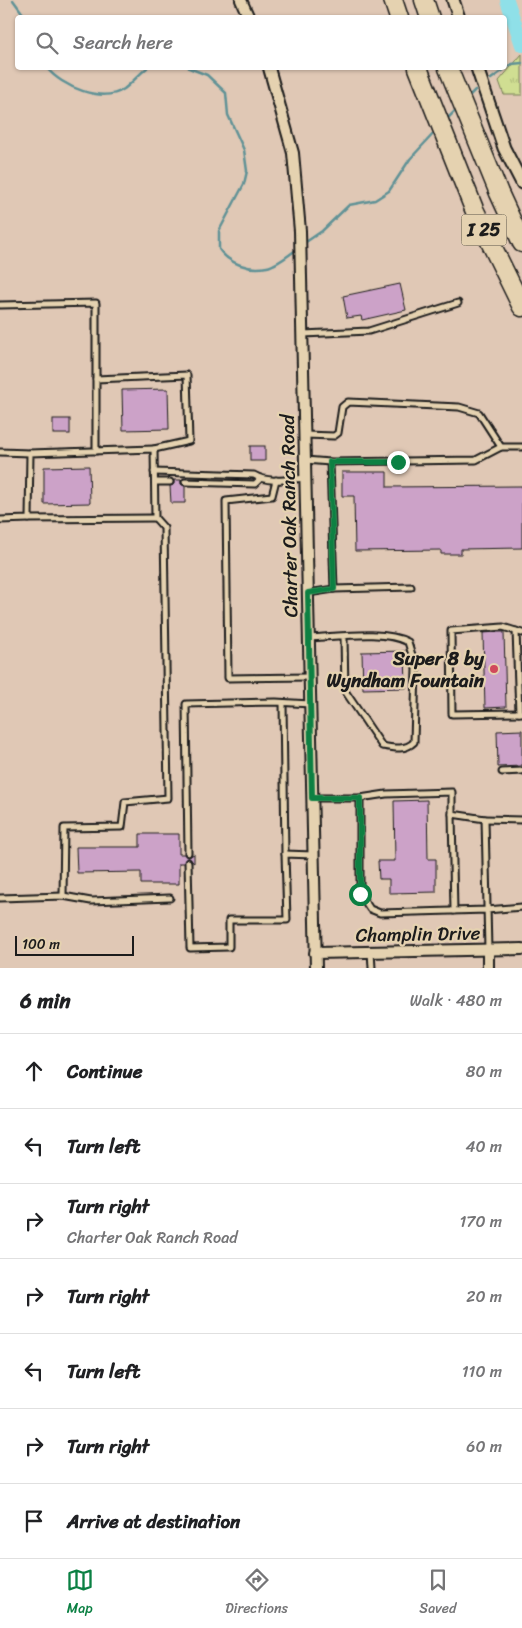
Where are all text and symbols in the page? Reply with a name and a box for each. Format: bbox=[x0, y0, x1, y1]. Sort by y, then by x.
search box bbox=[15, 15, 507, 70]
text: Search here bbox=[73, 26, 173, 59]
icon: search bbox=[33, 29, 61, 57]
road number: I 25 bbox=[462, 214, 506, 246]
street label: Charter Oak Ranch Road bbox=[271, 412, 307, 618]
route end bbox=[387, 451, 410, 474]
place label: Super 8 by Wyndham Fountain bbox=[326, 642, 485, 697]
marker: Super 8 by Wyndham Fountain bbox=[488, 663, 500, 675]
route start bbox=[349, 883, 372, 906]
street label: Champlin Drive bbox=[355, 916, 481, 952]
text: 100 m bbox=[22, 932, 60, 957]
scale bar bbox=[15, 933, 134, 956]
text: 6 min bbox=[20, 982, 71, 1020]
text: Walk · 480 m bbox=[410, 986, 502, 1015]
text: Continue bbox=[67, 1055, 143, 1088]
icon: ahead bbox=[20, 1057, 48, 1085]
text: 80 m bbox=[466, 1057, 502, 1086]
text: Turn left bbox=[67, 1130, 140, 1163]
icon: left bbox=[20, 1132, 48, 1160]
text: 40 m bbox=[465, 1132, 502, 1161]
text: Turn right bbox=[67, 1190, 149, 1223]
icon: right bbox=[20, 1207, 48, 1235]
text: 170 m bbox=[459, 1207, 502, 1236]
text: Charter Oak Ranch Road bbox=[67, 1223, 238, 1252]
text: Turn right bbox=[67, 1280, 149, 1313]
icon: right bbox=[20, 1282, 48, 1310]
text: 20 m bbox=[466, 1282, 502, 1311]
text: Turn left bbox=[67, 1355, 140, 1388]
icon: left bbox=[20, 1357, 48, 1385]
text: 110 m bbox=[462, 1357, 502, 1386]
text: Turn right bbox=[67, 1430, 149, 1463]
icon: right bbox=[20, 1432, 48, 1460]
text: 60 m bbox=[466, 1432, 502, 1461]
text: Arrive at destination bbox=[67, 1505, 240, 1538]
icon: arrive bbox=[20, 1507, 48, 1535]
tab: Map bbox=[66, 1566, 94, 1621]
tab: Directions bbox=[225, 1566, 288, 1621]
tab: Saved bbox=[419, 1566, 456, 1621]

